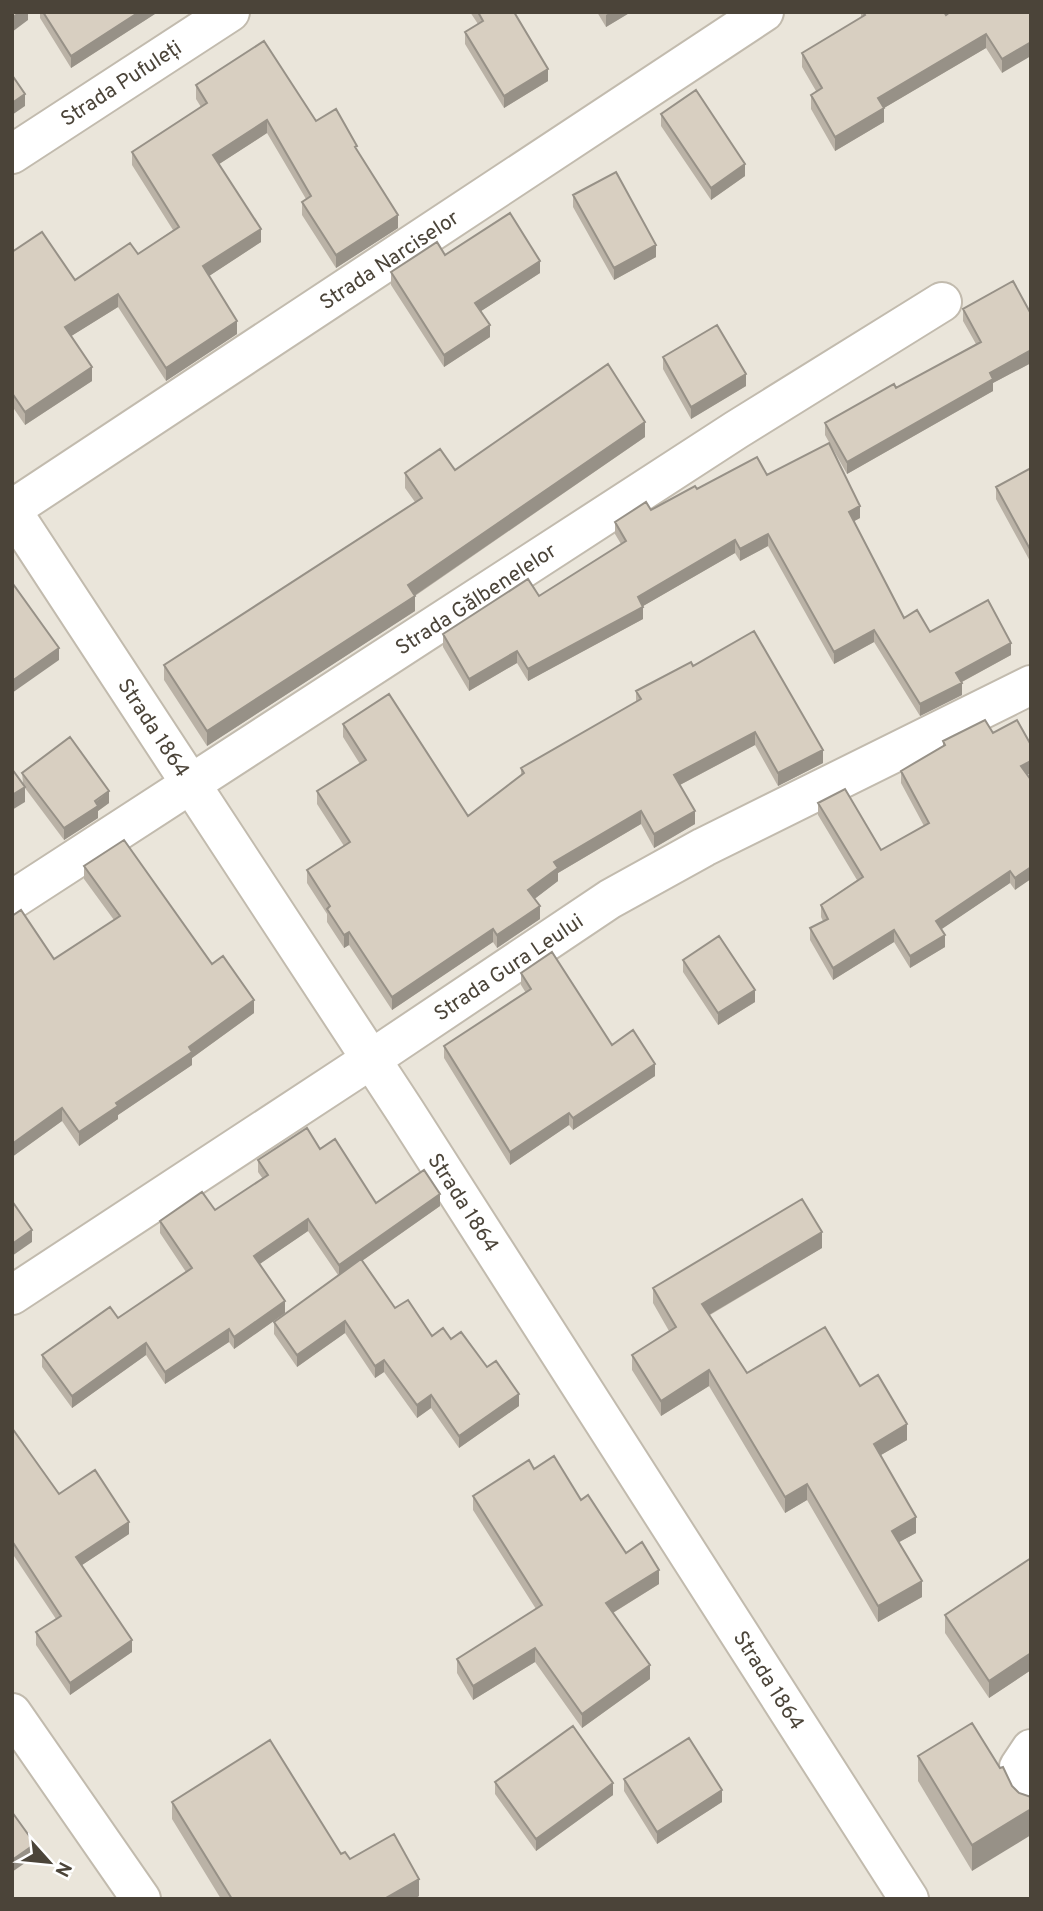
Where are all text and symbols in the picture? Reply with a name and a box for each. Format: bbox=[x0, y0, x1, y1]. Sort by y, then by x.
street label: Strada Pufuleți bbox=[56, 35, 187, 134]
street label: Strada Narciselor bbox=[315, 205, 465, 317]
street label: Strada Gălbenelelor bbox=[391, 538, 562, 662]
street label: Strada 1864 bbox=[110, 674, 195, 783]
street label: Strada Gura Leului bbox=[429, 909, 589, 1028]
street label: Strada 1864 bbox=[421, 1149, 504, 1258]
street label: Strada 1864 bbox=[726, 1626, 810, 1736]
north arrow bbox=[14, 1827, 84, 1897]
text: N bbox=[49, 1857, 76, 1880]

